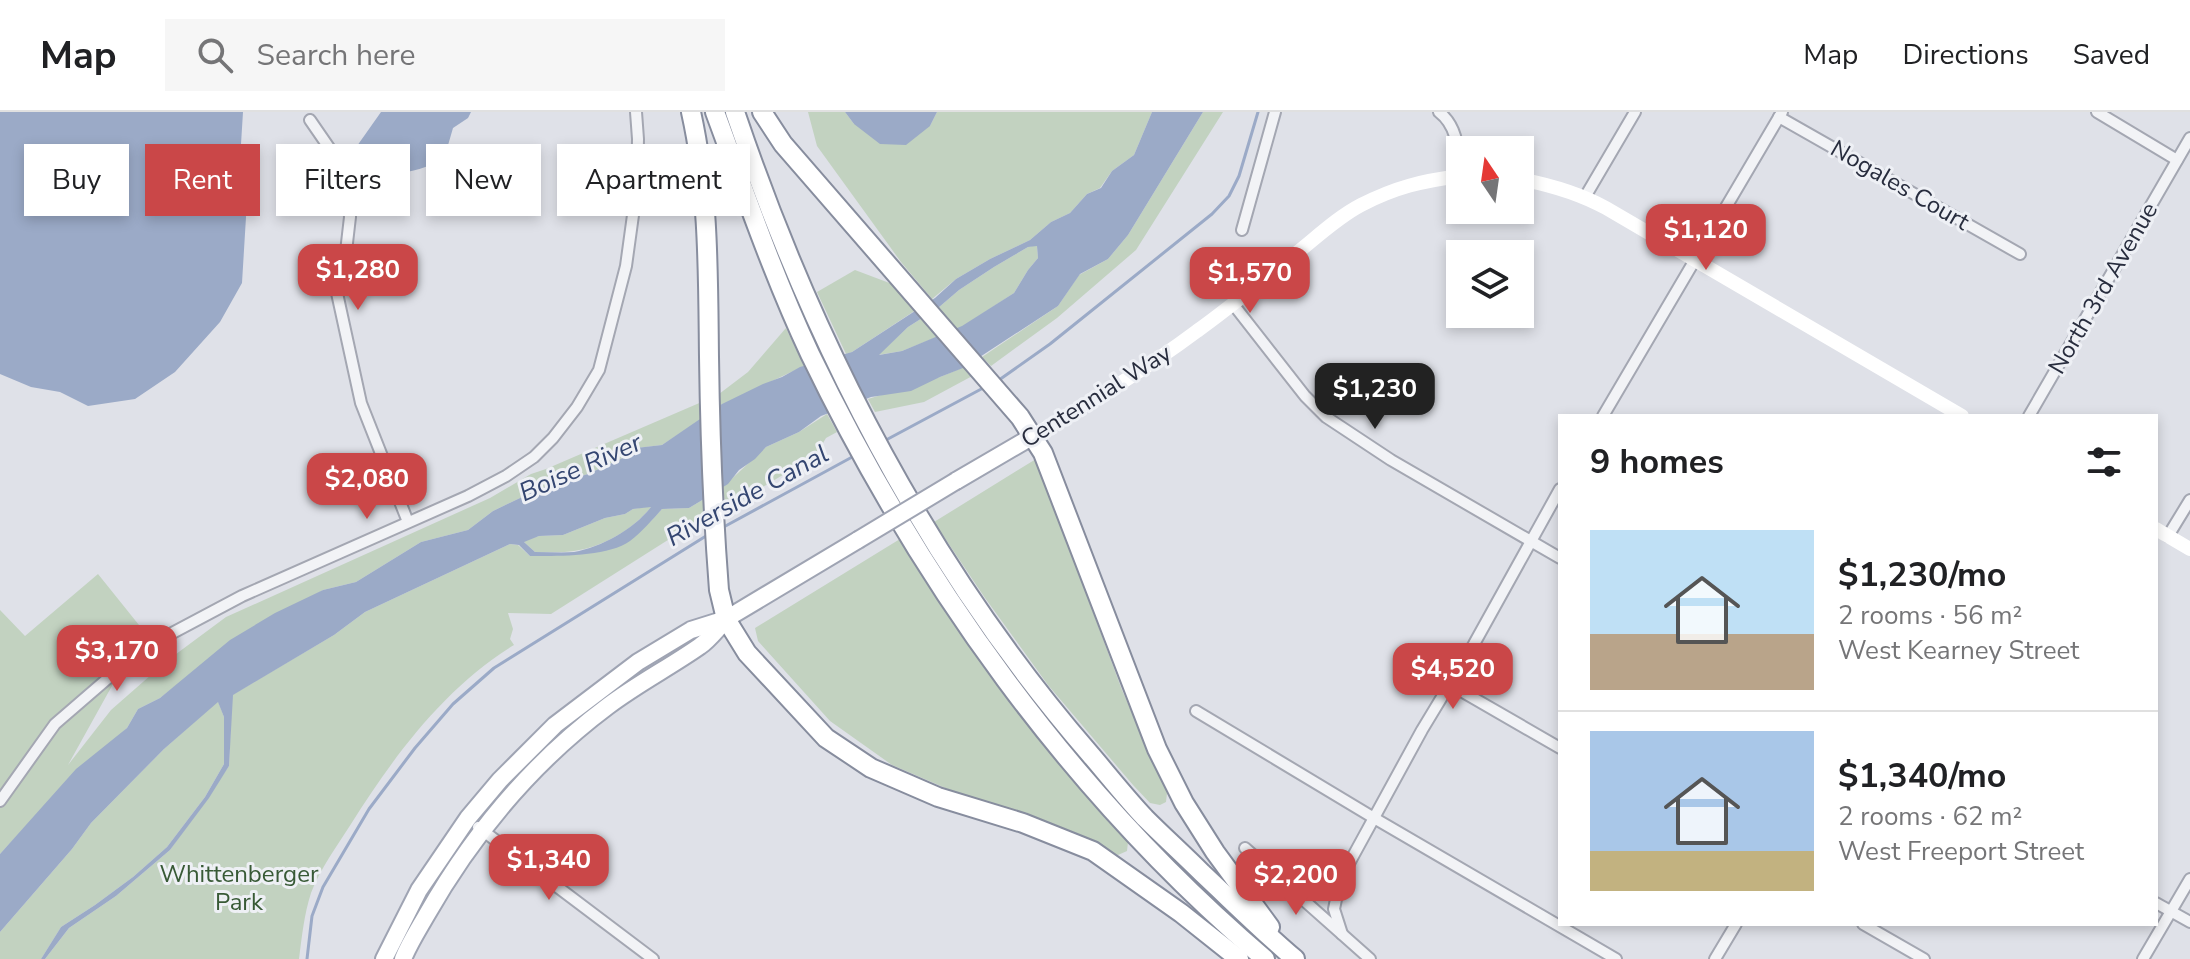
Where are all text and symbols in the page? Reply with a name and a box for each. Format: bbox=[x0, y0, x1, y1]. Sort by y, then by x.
search box bbox=[165, 19, 725, 91]
text: Map bbox=[40, 30, 117, 81]
icon: search bbox=[193, 33, 237, 77]
text: Search here bbox=[257, 35, 416, 76]
text: Map bbox=[1803, 36, 1858, 74]
text: Directions bbox=[1902, 36, 2029, 74]
text: Saved bbox=[2073, 36, 2150, 74]
street label: Nogales Court bbox=[1825, 132, 1976, 238]
north arrow bbox=[1446, 136, 1534, 224]
map controls bbox=[1446, 136, 1534, 328]
chip: Buy bbox=[24, 144, 129, 216]
chip: Rent bbox=[145, 144, 260, 216]
chip: Filters bbox=[276, 144, 410, 216]
chip: New bbox=[426, 144, 541, 216]
chip: Apartment bbox=[557, 144, 750, 216]
street label: North 3rd Avenue bbox=[2041, 196, 2165, 380]
pin: $1,120 bbox=[1641, 204, 1771, 272]
text: $1,120 bbox=[1664, 212, 1748, 247]
button: layers bbox=[1446, 240, 1534, 328]
pin: $1,280 bbox=[293, 244, 423, 312]
pin: $1,570 bbox=[1185, 247, 1315, 315]
text: $1,280 bbox=[316, 252, 400, 287]
text: $1,570 bbox=[1208, 255, 1292, 290]
street label: Centennial Way bbox=[1015, 337, 1178, 455]
pin: $1,230 bbox=[1310, 363, 1440, 431]
text: $1,230 bbox=[1333, 371, 1417, 406]
water label: Boise River bbox=[513, 425, 648, 510]
water label: Riverside Canal bbox=[660, 436, 835, 555]
text: 9 homes bbox=[1590, 439, 1724, 485]
icon: filters bbox=[2082, 440, 2126, 484]
pin: $2,080 bbox=[302, 453, 432, 521]
text: $2,080 bbox=[325, 461, 409, 496]
text: $1,230/mo bbox=[1838, 552, 2006, 598]
icon: home bbox=[1654, 562, 1750, 658]
text: 2 rooms · 56 m² bbox=[1838, 598, 2022, 633]
pin: $3,170 bbox=[52, 625, 182, 693]
text: $3,170 bbox=[75, 633, 159, 668]
text: West Kearney Street bbox=[1838, 633, 2079, 668]
pin: $4,520 bbox=[1388, 643, 1518, 711]
text: $4,520 bbox=[1411, 651, 1495, 686]
text: $1,340/mo bbox=[1838, 753, 2006, 799]
icon: home bbox=[1654, 763, 1750, 859]
text: 2 rooms · 62 m² bbox=[1838, 799, 2022, 834]
pin: $1,340 bbox=[484, 834, 614, 902]
text: West Freeport Street bbox=[1838, 834, 2084, 869]
text: $1,340 bbox=[507, 842, 591, 877]
pin: $2,200 bbox=[1231, 849, 1361, 917]
text: $2,200 bbox=[1254, 857, 1338, 892]
park label: Whittenberger Park bbox=[159, 858, 319, 918]

